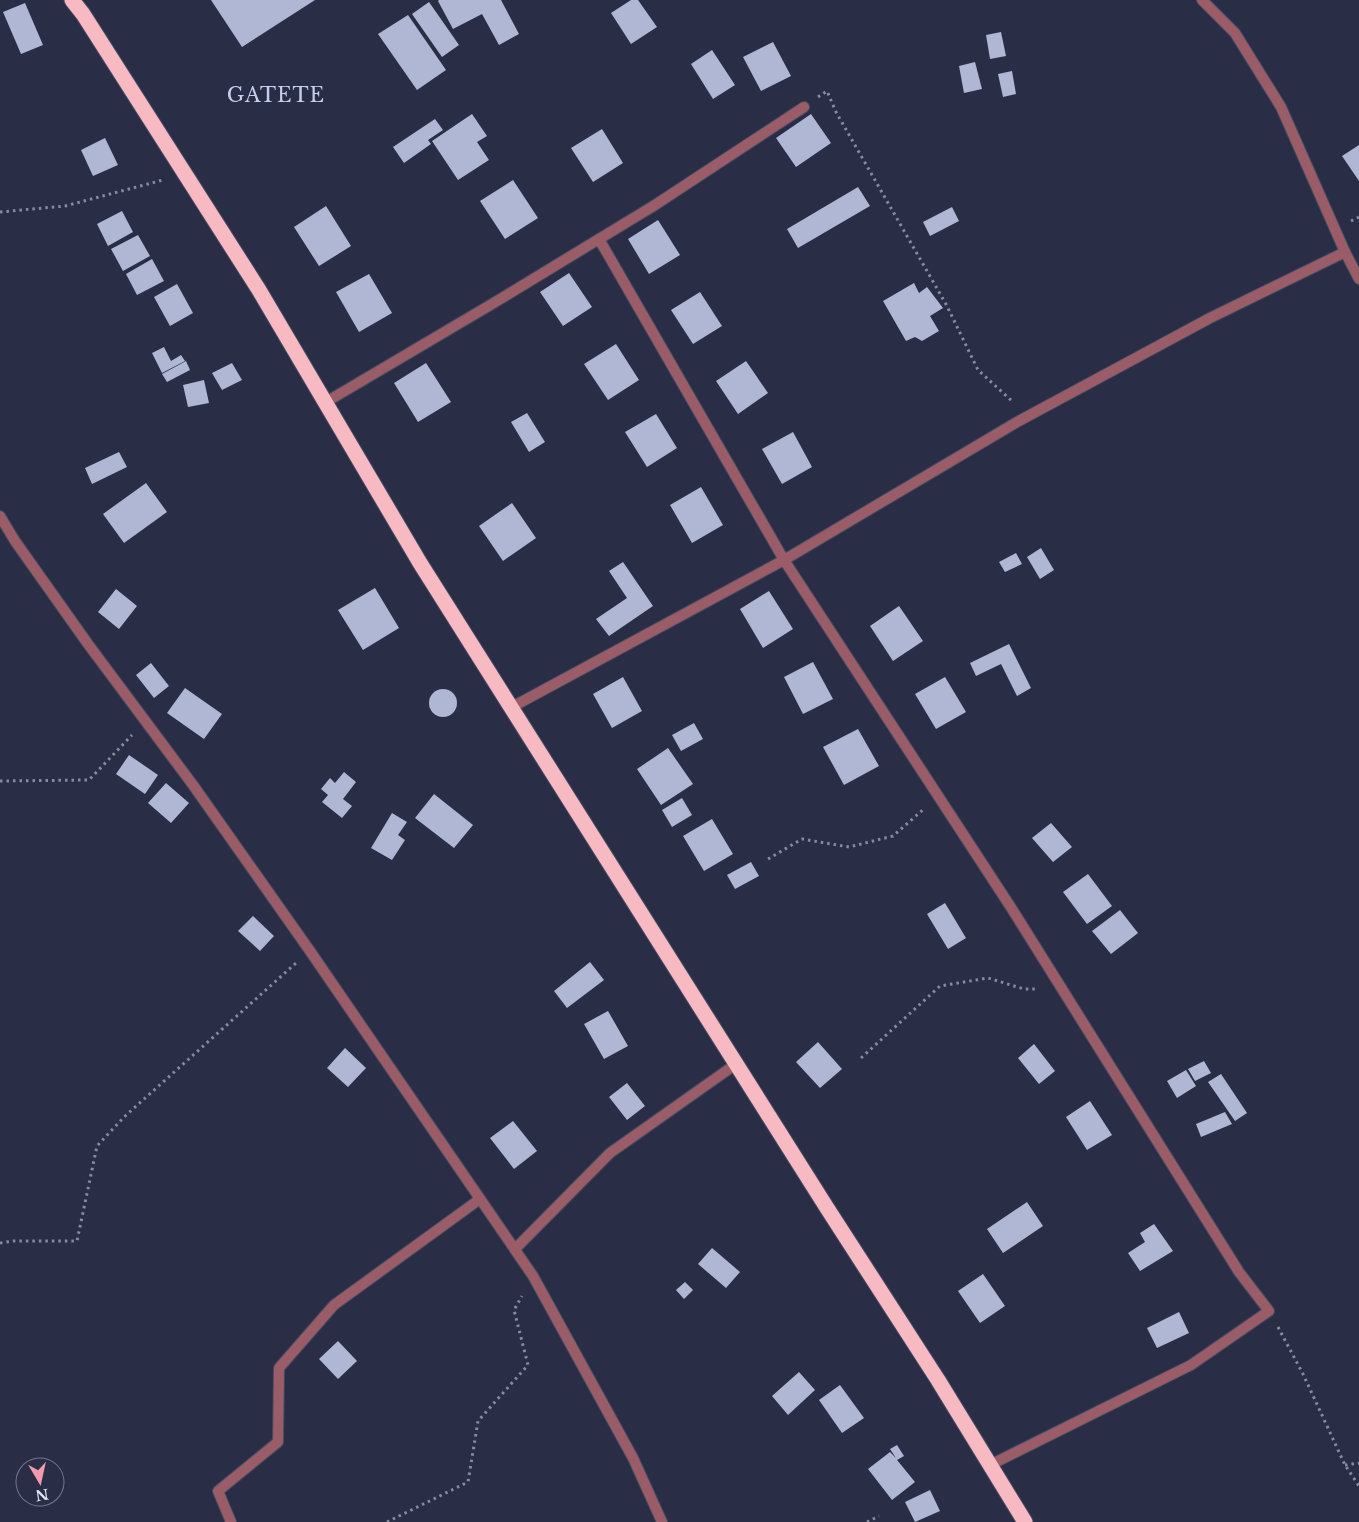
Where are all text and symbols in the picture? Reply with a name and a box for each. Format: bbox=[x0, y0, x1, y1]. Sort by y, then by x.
district label: GATETE bbox=[227, 83, 325, 107]
north arrow bbox=[15, 1457, 65, 1507]
text: N bbox=[34, 1485, 50, 1505]

